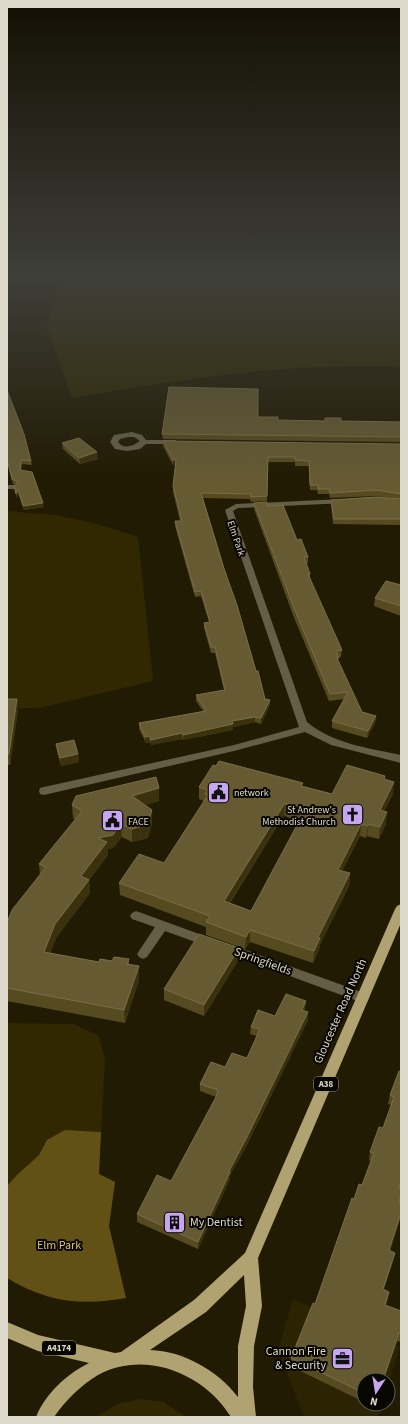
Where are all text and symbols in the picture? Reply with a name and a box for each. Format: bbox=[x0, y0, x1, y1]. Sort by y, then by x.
street label: Elm Park bbox=[223, 519, 249, 558]
public building icon: network bbox=[206, 779, 232, 805]
place label: network bbox=[234, 786, 269, 800]
church icon: St Andrew's Methodist Church bbox=[339, 802, 365, 828]
place label: St Andrew's Methodist Church bbox=[262, 803, 336, 829]
public building icon: FACE bbox=[100, 808, 126, 834]
place label: FACE bbox=[128, 815, 149, 829]
street label: Springfields bbox=[232, 943, 294, 980]
street label: Gloucester Road North bbox=[310, 956, 371, 1066]
road number: A38 bbox=[314, 1077, 338, 1091]
building icon: My Dentist bbox=[161, 1209, 187, 1235]
place label: My Dentist bbox=[190, 1214, 242, 1231]
park label: Elm Park bbox=[37, 1237, 81, 1254]
road number: A4174 bbox=[42, 1341, 76, 1355]
place label: Cannon Fire & Security bbox=[266, 1343, 326, 1374]
office icon: Cannon Fire & Security bbox=[329, 1345, 355, 1371]
north arrow bbox=[356, 1372, 396, 1412]
text: N bbox=[369, 1393, 379, 1409]

